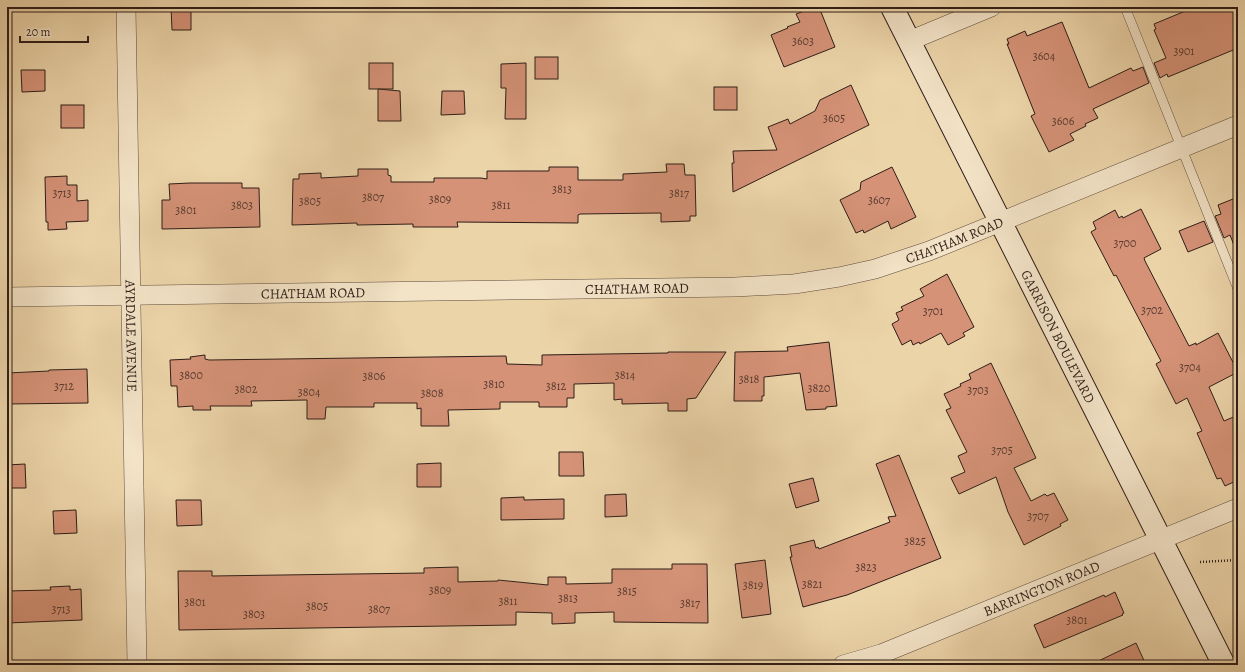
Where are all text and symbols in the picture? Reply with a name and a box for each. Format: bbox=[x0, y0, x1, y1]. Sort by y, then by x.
scale bar bbox=[20, 18, 88, 44]
text: 20 m bbox=[26, 24, 50, 40]
house number: 3603 bbox=[792, 33, 814, 49]
house number: 3901 bbox=[1174, 43, 1194, 59]
house number: 3604 bbox=[1033, 48, 1056, 64]
house number: 3605 bbox=[823, 110, 845, 126]
house number: 3606 bbox=[1052, 113, 1075, 129]
house number: 3813 bbox=[552, 181, 572, 197]
house number: 3713 bbox=[52, 185, 72, 201]
house number: 3817 bbox=[669, 185, 690, 201]
house number: 3807 bbox=[362, 189, 385, 205]
house number: 3809 bbox=[429, 191, 451, 207]
house number: 3607 bbox=[868, 192, 891, 208]
house number: 3805 bbox=[299, 193, 321, 209]
house number: 3803 bbox=[231, 197, 253, 213]
house number: 3811 bbox=[491, 197, 511, 213]
house number: 3801 bbox=[175, 202, 197, 218]
street label: CHATHAM ROAD bbox=[903, 212, 1006, 268]
house number: 3700 bbox=[1114, 235, 1136, 251]
street label: GARRISON BOULEVARD bbox=[1017, 267, 1100, 406]
street label: CHATHAM ROAD bbox=[585, 278, 689, 299]
street label: AYRDALE AVENUE bbox=[121, 279, 142, 392]
street label: CHATHAM ROAD bbox=[261, 283, 365, 303]
house number: 3702 bbox=[1141, 302, 1163, 318]
house number: 3701 bbox=[923, 303, 943, 319]
house number: 3704 bbox=[1179, 359, 1201, 375]
house number: 3800 bbox=[179, 367, 203, 383]
house number: 3814 bbox=[615, 367, 636, 383]
house number: 3806 bbox=[363, 368, 386, 384]
house number: 3818 bbox=[739, 371, 760, 387]
house number: 3810 bbox=[483, 376, 505, 392]
house number: 3712 bbox=[54, 378, 74, 394]
house number: 3812 bbox=[546, 378, 567, 394]
house number: 3820 bbox=[808, 380, 830, 396]
house number: 3802 bbox=[235, 381, 258, 397]
house number: 3703 bbox=[967, 382, 989, 398]
house number: 3804 bbox=[298, 384, 321, 400]
house number: 3808 bbox=[420, 385, 444, 401]
house number: 3705 bbox=[991, 442, 1013, 458]
house number: 3707 bbox=[1027, 508, 1050, 524]
house number: 3825 bbox=[904, 533, 926, 549]
street label: BARRINGTON ROAD bbox=[980, 556, 1103, 621]
house number: 3823 bbox=[855, 559, 877, 575]
house number: 3821 bbox=[802, 576, 822, 592]
house number: 3819 bbox=[743, 577, 763, 593]
house number: 3809 bbox=[429, 582, 451, 598]
house number: 3815 bbox=[617, 583, 637, 599]
house number: 3813 bbox=[558, 590, 578, 606]
house number: 3811 bbox=[498, 593, 518, 609]
house number: 3801 bbox=[184, 594, 206, 610]
house number: 3817 bbox=[680, 595, 701, 611]
house number: 3805 bbox=[306, 598, 328, 614]
house number: 3713 bbox=[51, 601, 71, 617]
house number: 3807 bbox=[368, 601, 391, 617]
house number: 3803 bbox=[243, 606, 265, 622]
house number: 3801 bbox=[1066, 612, 1088, 628]

